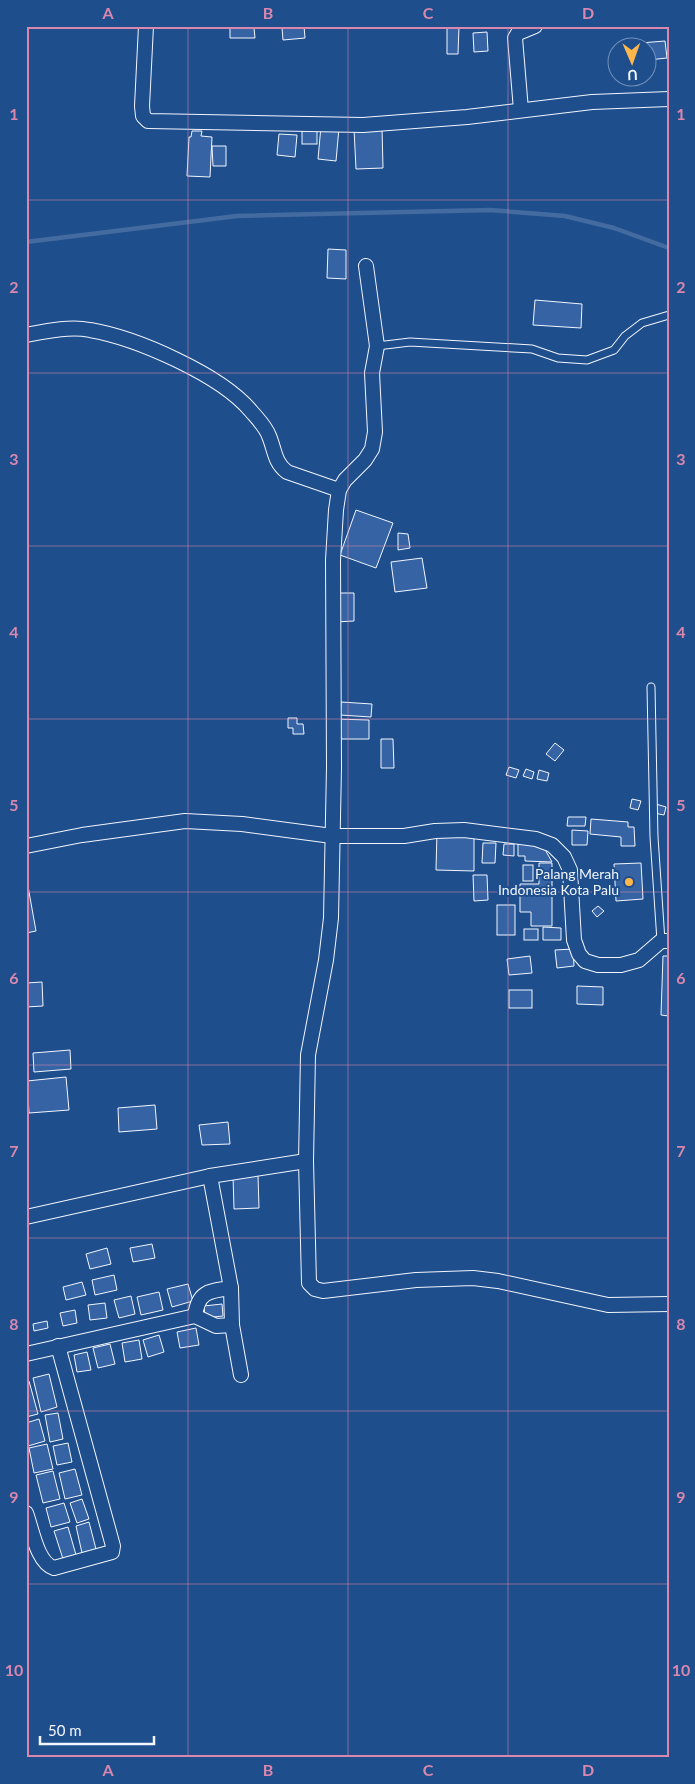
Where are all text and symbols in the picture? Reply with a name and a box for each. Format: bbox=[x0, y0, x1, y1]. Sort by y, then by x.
text: A bbox=[101, 3, 114, 22]
text: B bbox=[263, 3, 273, 22]
text: C bbox=[423, 3, 434, 22]
text: D bbox=[582, 3, 594, 22]
north arrow bbox=[608, 38, 658, 88]
text: U bbox=[627, 67, 638, 84]
text: 1 bbox=[9, 104, 19, 123]
text: 1 bbox=[676, 104, 686, 123]
text: 2 bbox=[9, 277, 19, 296]
text: 2 bbox=[676, 277, 686, 296]
text: 3 bbox=[9, 449, 19, 468]
text: 3 bbox=[676, 449, 686, 468]
text: 4 bbox=[9, 622, 19, 641]
text: 4 bbox=[676, 622, 686, 641]
text: 5 bbox=[9, 795, 19, 814]
text: 5 bbox=[676, 795, 686, 814]
place label: Palang Merah Indonesia Kota Palu bbox=[498, 865, 619, 898]
marker: Palang Merah Indonesia Kota Palu bbox=[623, 876, 635, 888]
text: 6 bbox=[9, 968, 19, 987]
text: 6 bbox=[676, 968, 686, 987]
text: 7 bbox=[9, 1141, 19, 1160]
text: 7 bbox=[676, 1141, 686, 1160]
text: 8 bbox=[9, 1314, 19, 1333]
text: 8 bbox=[676, 1314, 686, 1333]
text: 9 bbox=[9, 1487, 19, 1506]
text: 9 bbox=[676, 1487, 686, 1506]
text: 10 bbox=[5, 1660, 23, 1679]
text: 10 bbox=[672, 1660, 690, 1679]
scale bar bbox=[40, 1714, 154, 1746]
text: 50 m bbox=[48, 1721, 82, 1739]
text: A bbox=[101, 1760, 114, 1779]
text: B bbox=[263, 1760, 273, 1779]
text: C bbox=[423, 1760, 434, 1779]
text: D bbox=[582, 1760, 594, 1779]

